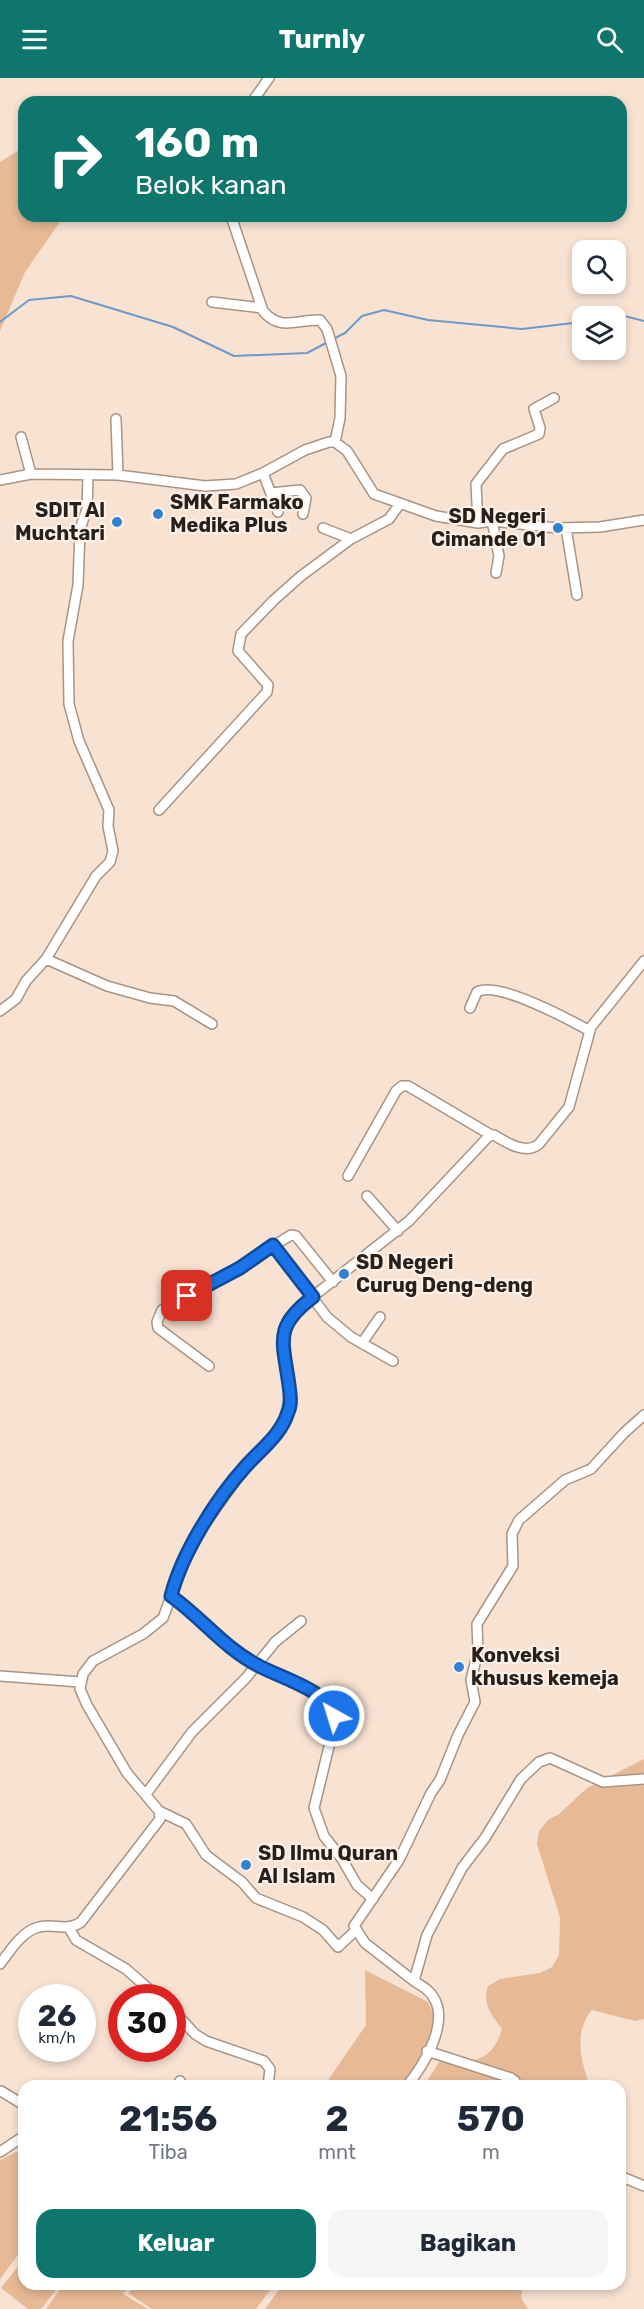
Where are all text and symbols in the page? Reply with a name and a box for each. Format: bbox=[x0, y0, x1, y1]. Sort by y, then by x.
icon: menu bbox=[18, 23, 51, 56]
text: Turnly bbox=[279, 23, 365, 55]
icon: search bbox=[593, 23, 626, 56]
text: 160 m bbox=[135, 118, 259, 168]
icon: right bbox=[36, 120, 114, 198]
text: Belok kanan bbox=[135, 169, 287, 201]
map controls bbox=[572, 240, 626, 360]
button: search bbox=[572, 240, 626, 294]
button: layers bbox=[572, 306, 626, 360]
place label: SMK Farmako Medika Plus bbox=[170, 490, 304, 537]
place label: SDIT Al Muchtari bbox=[15, 498, 105, 545]
place label: SD Negeri Cimande 01 bbox=[431, 504, 546, 551]
marker: SMK Farmako Medika Plus bbox=[151, 507, 165, 521]
marker: SDIT Al Muchtari bbox=[110, 515, 124, 529]
marker: SD Negeri Cimande 01 bbox=[551, 521, 565, 535]
place label: SD Negeri Curug Deng-deng bbox=[356, 1250, 533, 1297]
marker: SD Negeri Curug Deng-deng bbox=[337, 1267, 351, 1281]
pin bbox=[161, 1270, 212, 1321]
icon: arrive bbox=[170, 1279, 203, 1312]
place label: Konveksi khusus kemeja bbox=[471, 1643, 619, 1690]
marker: Konveksi khusus kemeja bbox=[452, 1660, 466, 1674]
position arrow bbox=[302, 1684, 366, 1748]
place label: SD Ilmu Quran Al Islam bbox=[258, 1841, 398, 1888]
marker: SD Ilmu Quran Al Islam bbox=[239, 1858, 253, 1872]
speed limit sign: 30 bbox=[108, 1984, 186, 2062]
text: 26 bbox=[37, 1998, 77, 2034]
text: km/h bbox=[38, 2029, 76, 2047]
text: 21:56 bbox=[119, 2097, 217, 2140]
text: 2 bbox=[325, 2097, 349, 2140]
text: 570 bbox=[457, 2097, 525, 2140]
text: Tiba bbox=[148, 2140, 188, 2164]
text: mnt bbox=[318, 2140, 356, 2164]
text: m bbox=[482, 2140, 500, 2164]
button: Keluar bbox=[36, 2209, 316, 2278]
button: Bagikan bbox=[328, 2209, 608, 2278]

